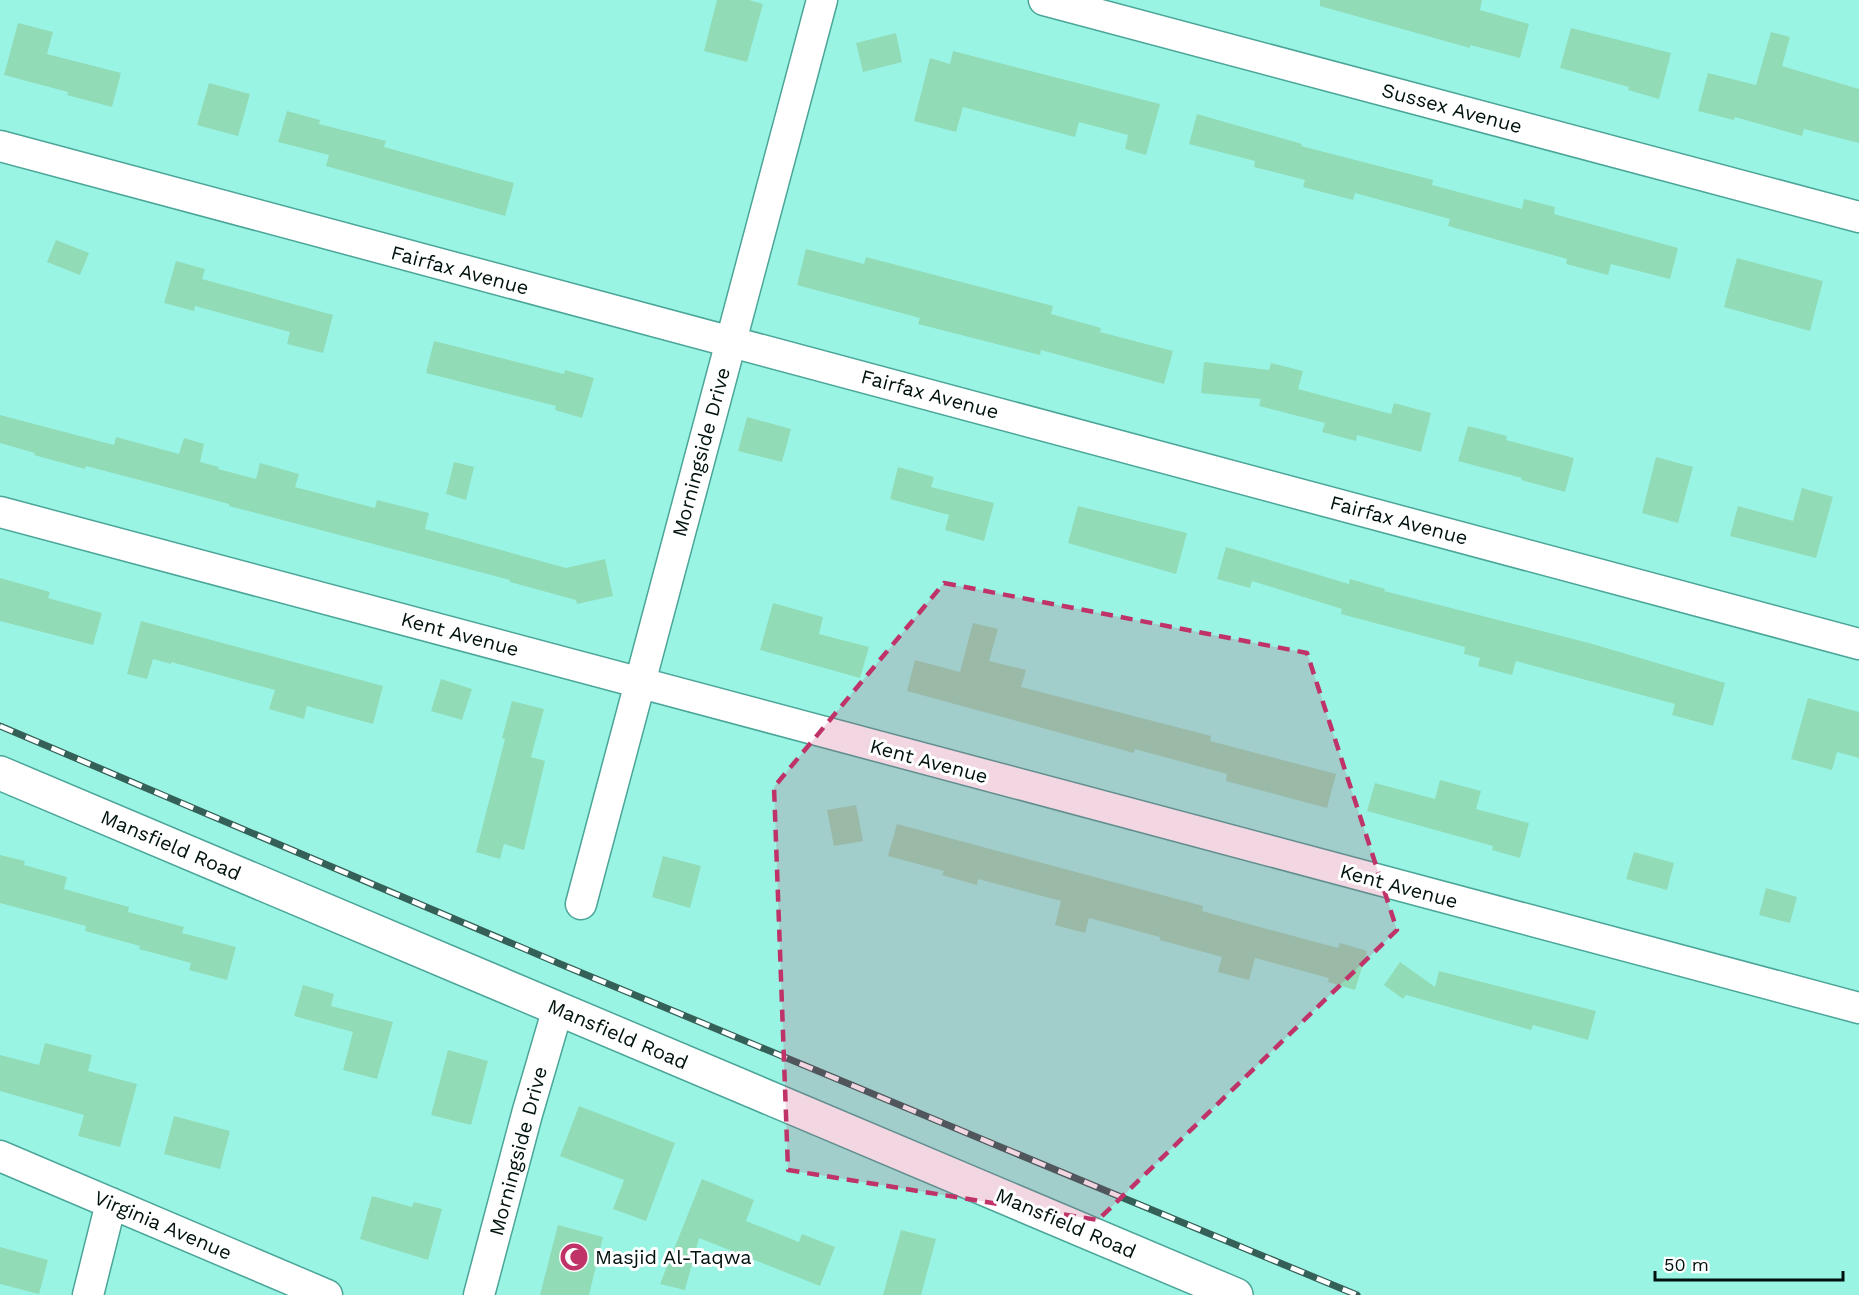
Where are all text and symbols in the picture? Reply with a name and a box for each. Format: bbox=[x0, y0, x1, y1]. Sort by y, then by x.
street label: Sussex Avenue bbox=[1379, 78, 1525, 138]
street label: Fairfax Avenue bbox=[389, 240, 531, 300]
street label: Fairfax Avenue bbox=[859, 364, 1001, 424]
street label: Morningside Drive bbox=[667, 365, 735, 539]
street label: Fairfax Avenue bbox=[1328, 490, 1470, 550]
street label: Kent Avenue bbox=[398, 607, 522, 661]
street label: Kent Avenue bbox=[867, 734, 991, 788]
street label: Mansfield Road bbox=[97, 805, 245, 885]
street label: Kent Avenue bbox=[1337, 859, 1461, 913]
street label: Mansfield Road bbox=[544, 994, 692, 1074]
street label: Morningside Drive bbox=[484, 1064, 552, 1238]
street label: Mansfield Road bbox=[992, 1183, 1140, 1263]
street label: Virginia Avenue bbox=[91, 1185, 235, 1265]
mosque icon: Masjid Al-Taqwa bbox=[558, 1241, 590, 1273]
scale bar bbox=[1655, 1244, 1842, 1282]
place label: Masjid Al-Taqwa bbox=[595, 1245, 752, 1269]
text: 50 m bbox=[1664, 1254, 1709, 1275]

